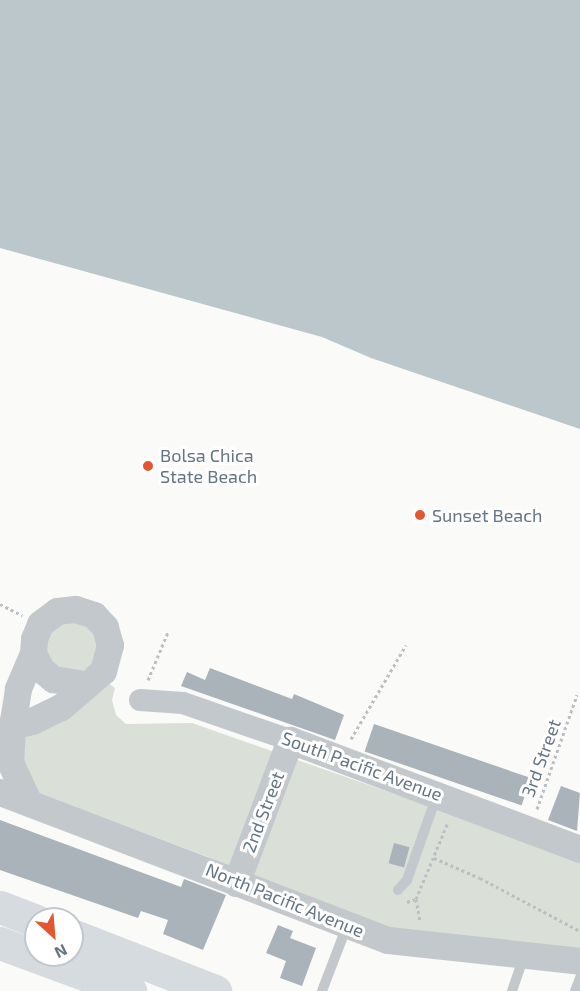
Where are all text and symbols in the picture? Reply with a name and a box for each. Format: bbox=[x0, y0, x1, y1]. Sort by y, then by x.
place label: Bolsa Chica State Beach bbox=[160, 445, 257, 488]
marker: Bolsa Chica State Beach bbox=[141, 459, 155, 473]
place label: Sunset Beach bbox=[432, 504, 542, 526]
marker: Sunset Beach bbox=[413, 508, 427, 522]
street label: 3rd Street bbox=[517, 716, 565, 800]
street label: South Pacific Avenue bbox=[279, 727, 445, 805]
street label: 2nd Street bbox=[238, 768, 288, 856]
street label: North Pacific Avenue bbox=[203, 858, 367, 942]
north arrow bbox=[24, 907, 84, 967]
text: N bbox=[52, 941, 71, 963]

